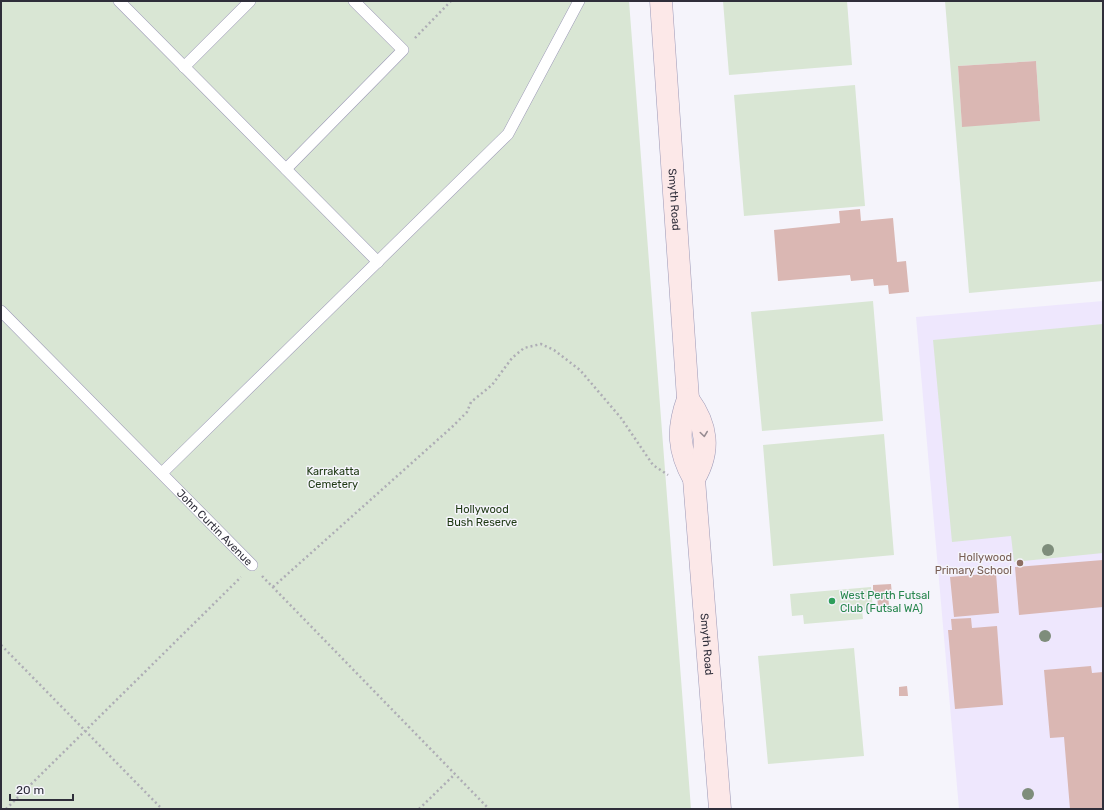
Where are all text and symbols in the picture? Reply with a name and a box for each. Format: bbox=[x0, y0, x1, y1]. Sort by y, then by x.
street label: Smyth Road bbox=[665, 168, 683, 231]
one-way arrow bbox=[699, 431, 708, 437]
park label: Karrakatta Cemetery bbox=[306, 465, 360, 491]
street label: John Curtin Avenue bbox=[174, 487, 255, 568]
park label: Hollywood Bush Reserve bbox=[447, 503, 517, 529]
place label: Hollywood Primary School bbox=[935, 551, 1012, 577]
marker: Hollywood Primary School bbox=[1015, 558, 1025, 568]
place label: West Perth Futsal Club (Futsal WA) bbox=[840, 589, 930, 615]
marker: West Perth Futsal Club (Futsal WA) bbox=[827, 596, 837, 606]
street label: Smyth Road bbox=[698, 613, 715, 676]
scale bar bbox=[10, 776, 73, 802]
text: 20 m bbox=[16, 783, 44, 797]

